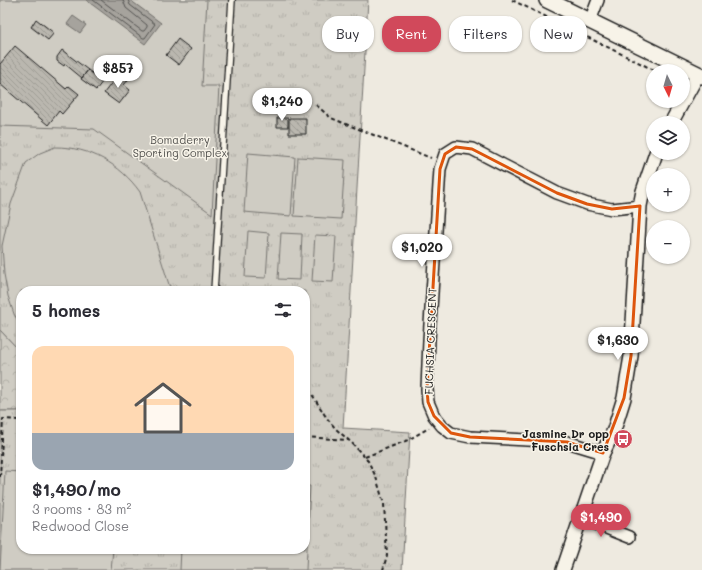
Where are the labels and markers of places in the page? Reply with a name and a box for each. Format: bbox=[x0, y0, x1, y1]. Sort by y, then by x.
pin: $857 bbox=[94, 55, 142, 89]
pin: $1,240 bbox=[249, 88, 315, 122]
pin: $1,020 bbox=[389, 234, 455, 268]
pin: $1,630 bbox=[585, 327, 651, 361]
place label: Jasmine Dr opp Fuschsia Cres bbox=[522, 426, 609, 454]
bus stop icon: Jasmine Dr opp Fuschsia Cres bbox=[612, 428, 634, 450]
pin: $1,490 bbox=[568, 504, 634, 538]

